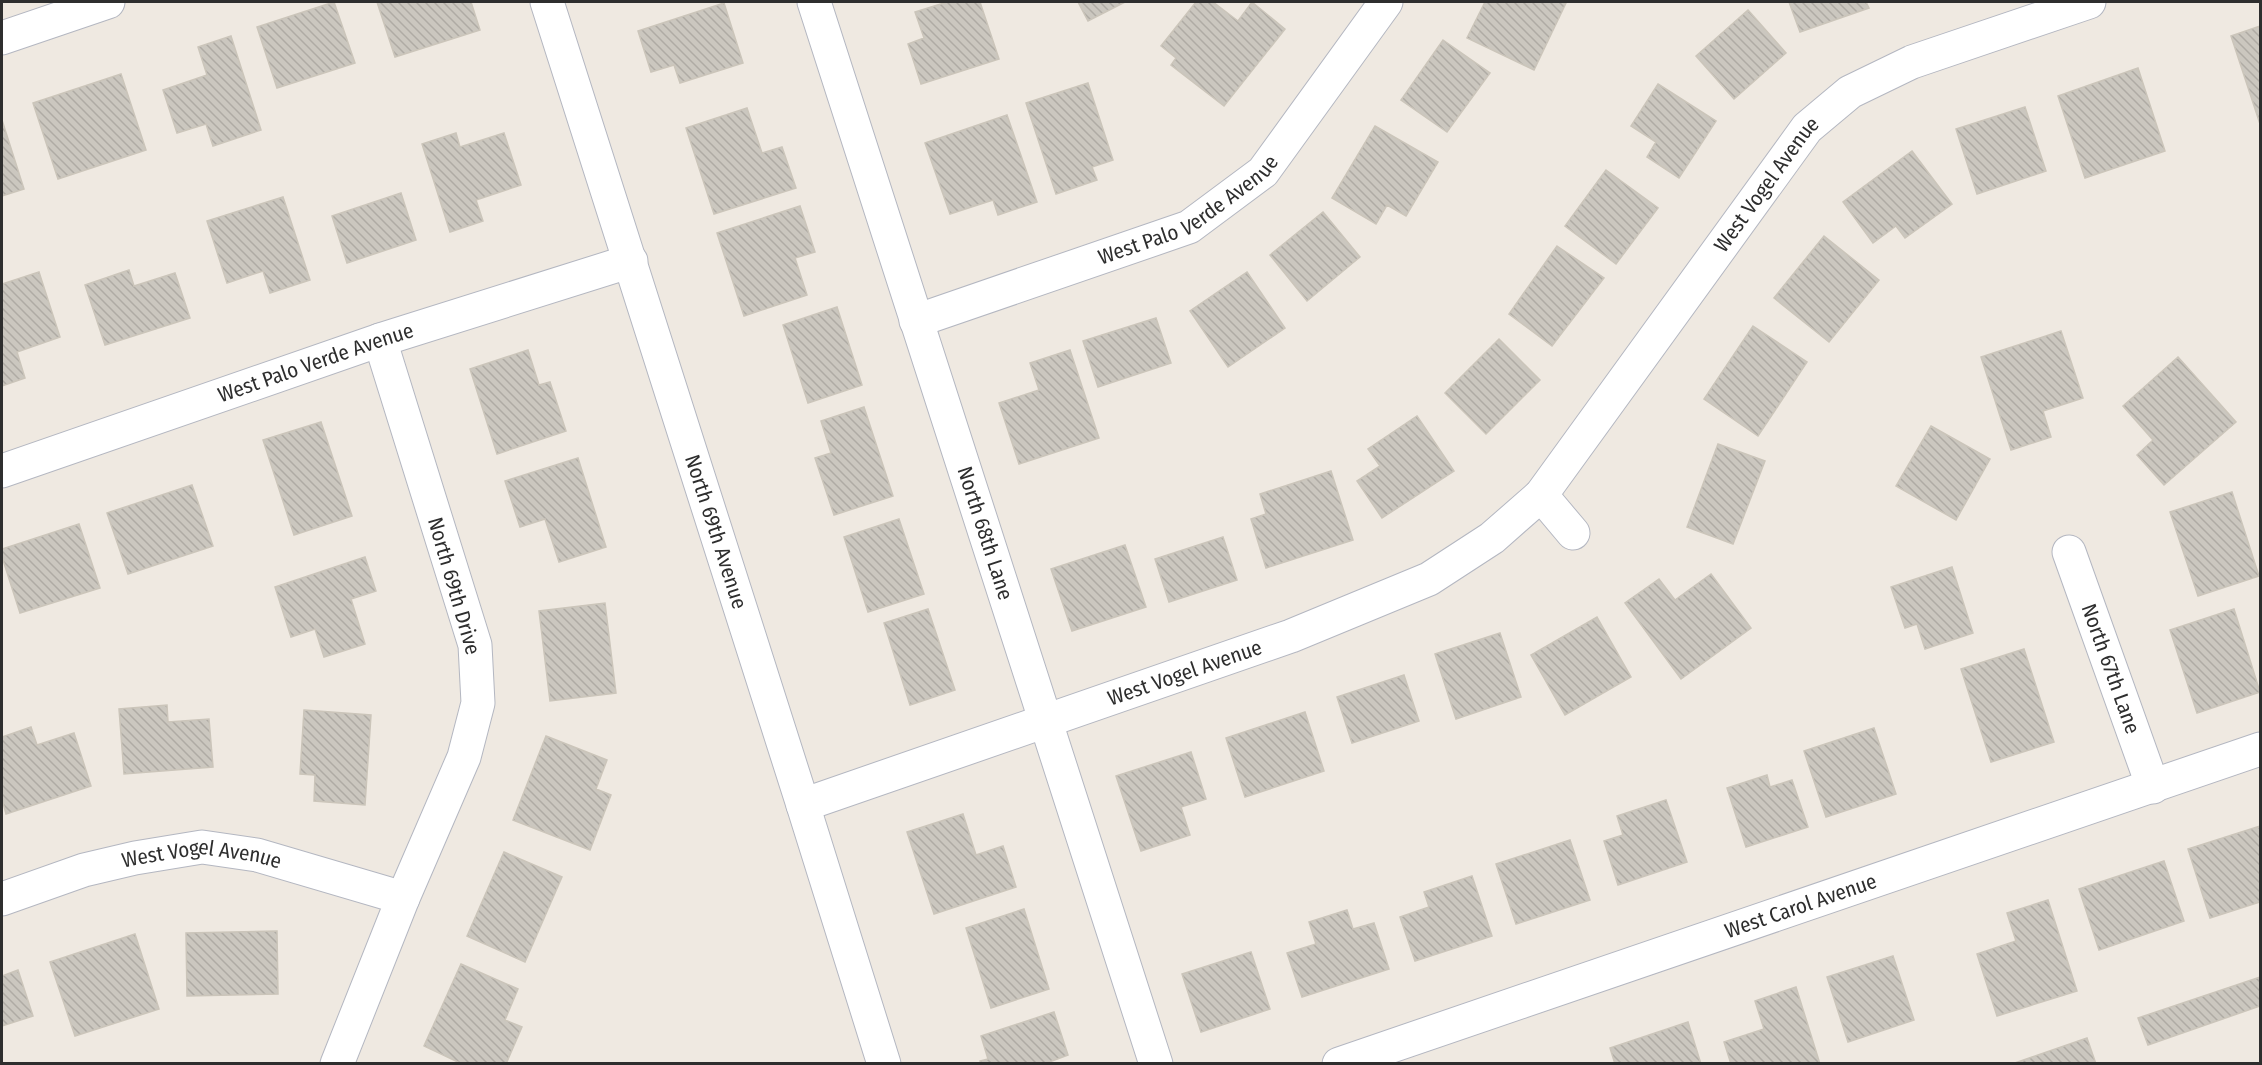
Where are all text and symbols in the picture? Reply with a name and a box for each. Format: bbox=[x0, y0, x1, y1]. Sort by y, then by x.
street label: West Vogel Avenue bbox=[1708, 111, 1824, 257]
street label: West Palo Verde Avenue bbox=[1095, 150, 1284, 270]
street label: West Palo Verde Avenue bbox=[215, 317, 417, 408]
street label: North 69th Avenue bbox=[679, 451, 753, 612]
street label: North 68th Lane bbox=[951, 463, 1019, 603]
street label: North 69th Drive bbox=[422, 514, 486, 658]
street label: North 67th Lane bbox=[2076, 600, 2146, 737]
street label: West Vogel Avenue bbox=[1104, 634, 1265, 711]
street label: West Vogel Avenue bbox=[119, 834, 285, 874]
street label: West Carol Avenue bbox=[1721, 868, 1880, 944]

